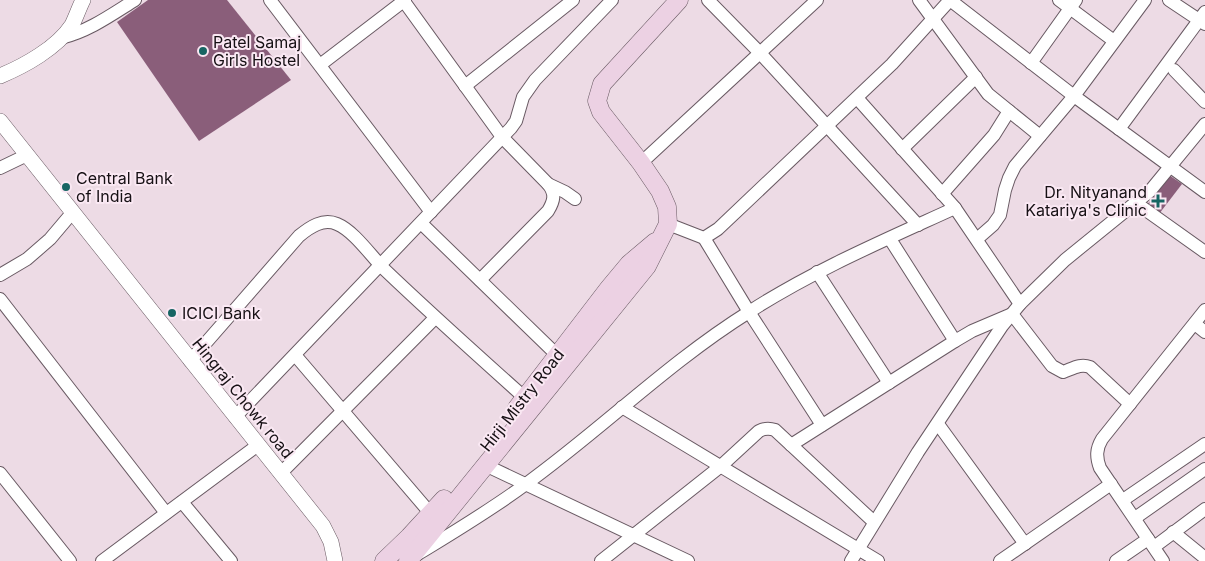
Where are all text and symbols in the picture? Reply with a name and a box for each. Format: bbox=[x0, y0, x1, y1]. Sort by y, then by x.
place label: Patel Samaj Girls Hostel bbox=[213, 32, 301, 70]
marker: Patel Samaj Girls Hostel bbox=[197, 45, 209, 57]
place label: Central Bank of India bbox=[76, 168, 173, 206]
marker: Central Bank of India bbox=[60, 181, 72, 193]
place label: Dr. Nityanand Katariya's Clinic bbox=[1025, 182, 1147, 220]
marker: Dr. Nityanand Katariya's Clinic bbox=[1151, 194, 1165, 208]
place label: ICICI Bank bbox=[182, 303, 261, 323]
marker: ICICI Bank bbox=[166, 307, 178, 319]
street label: Hingraj Chowk road bbox=[188, 334, 298, 462]
street label: Hirji Mistry Road bbox=[476, 345, 568, 455]

